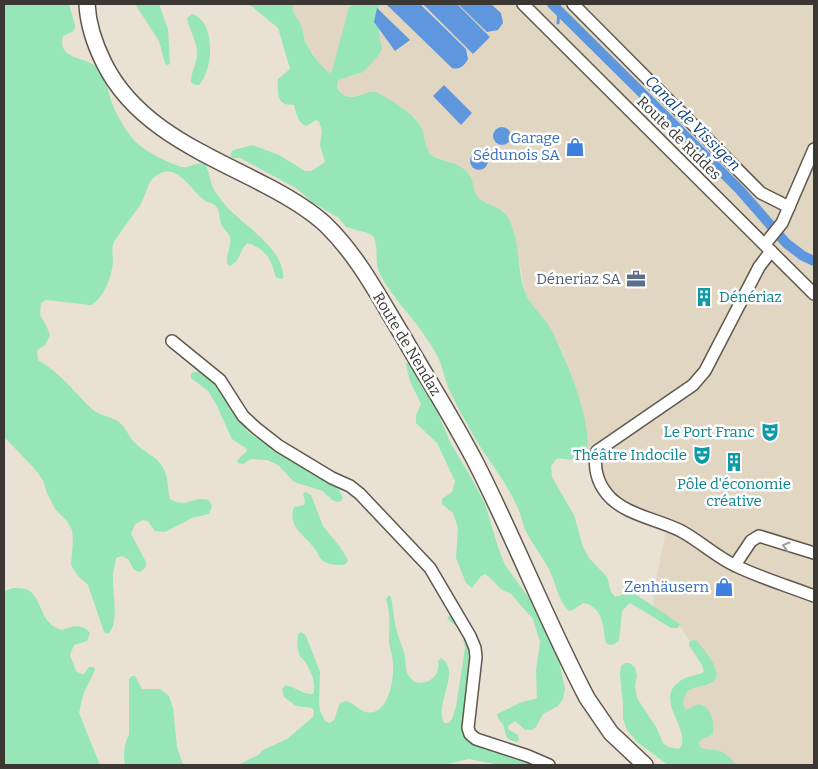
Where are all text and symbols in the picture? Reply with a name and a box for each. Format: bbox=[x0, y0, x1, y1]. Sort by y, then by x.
water label: Canal de Vissigen bbox=[641, 71, 745, 175]
street label: Route de Riddes bbox=[633, 92, 725, 184]
place label: Garage Sédunois SA bbox=[473, 129, 560, 164]
shop icon: Garage Sédunois SA bbox=[564, 136, 586, 158]
office icon: Déneriaz SA bbox=[625, 268, 647, 290]
place label: Déneriaz SA bbox=[536, 270, 621, 288]
building icon: Dénériaz bbox=[693, 286, 715, 308]
place label: Dénériaz bbox=[719, 288, 782, 306]
street label: Route de Nendaz bbox=[369, 289, 445, 399]
theatre icon: Le Port Franc bbox=[759, 421, 781, 443]
place label: Le Port Franc bbox=[664, 423, 755, 441]
theatre icon: Théâtre Indocile bbox=[691, 444, 713, 466]
place label: Théâtre Indocile bbox=[573, 446, 687, 464]
building icon: Pôle d'économie créative bbox=[723, 451, 745, 473]
place label: Pôle d'économie créative bbox=[677, 475, 791, 510]
one-way arrow bbox=[783, 541, 791, 551]
shop icon: Zenhäusern bbox=[713, 576, 735, 598]
place label: Zenhäusern bbox=[624, 578, 709, 596]

